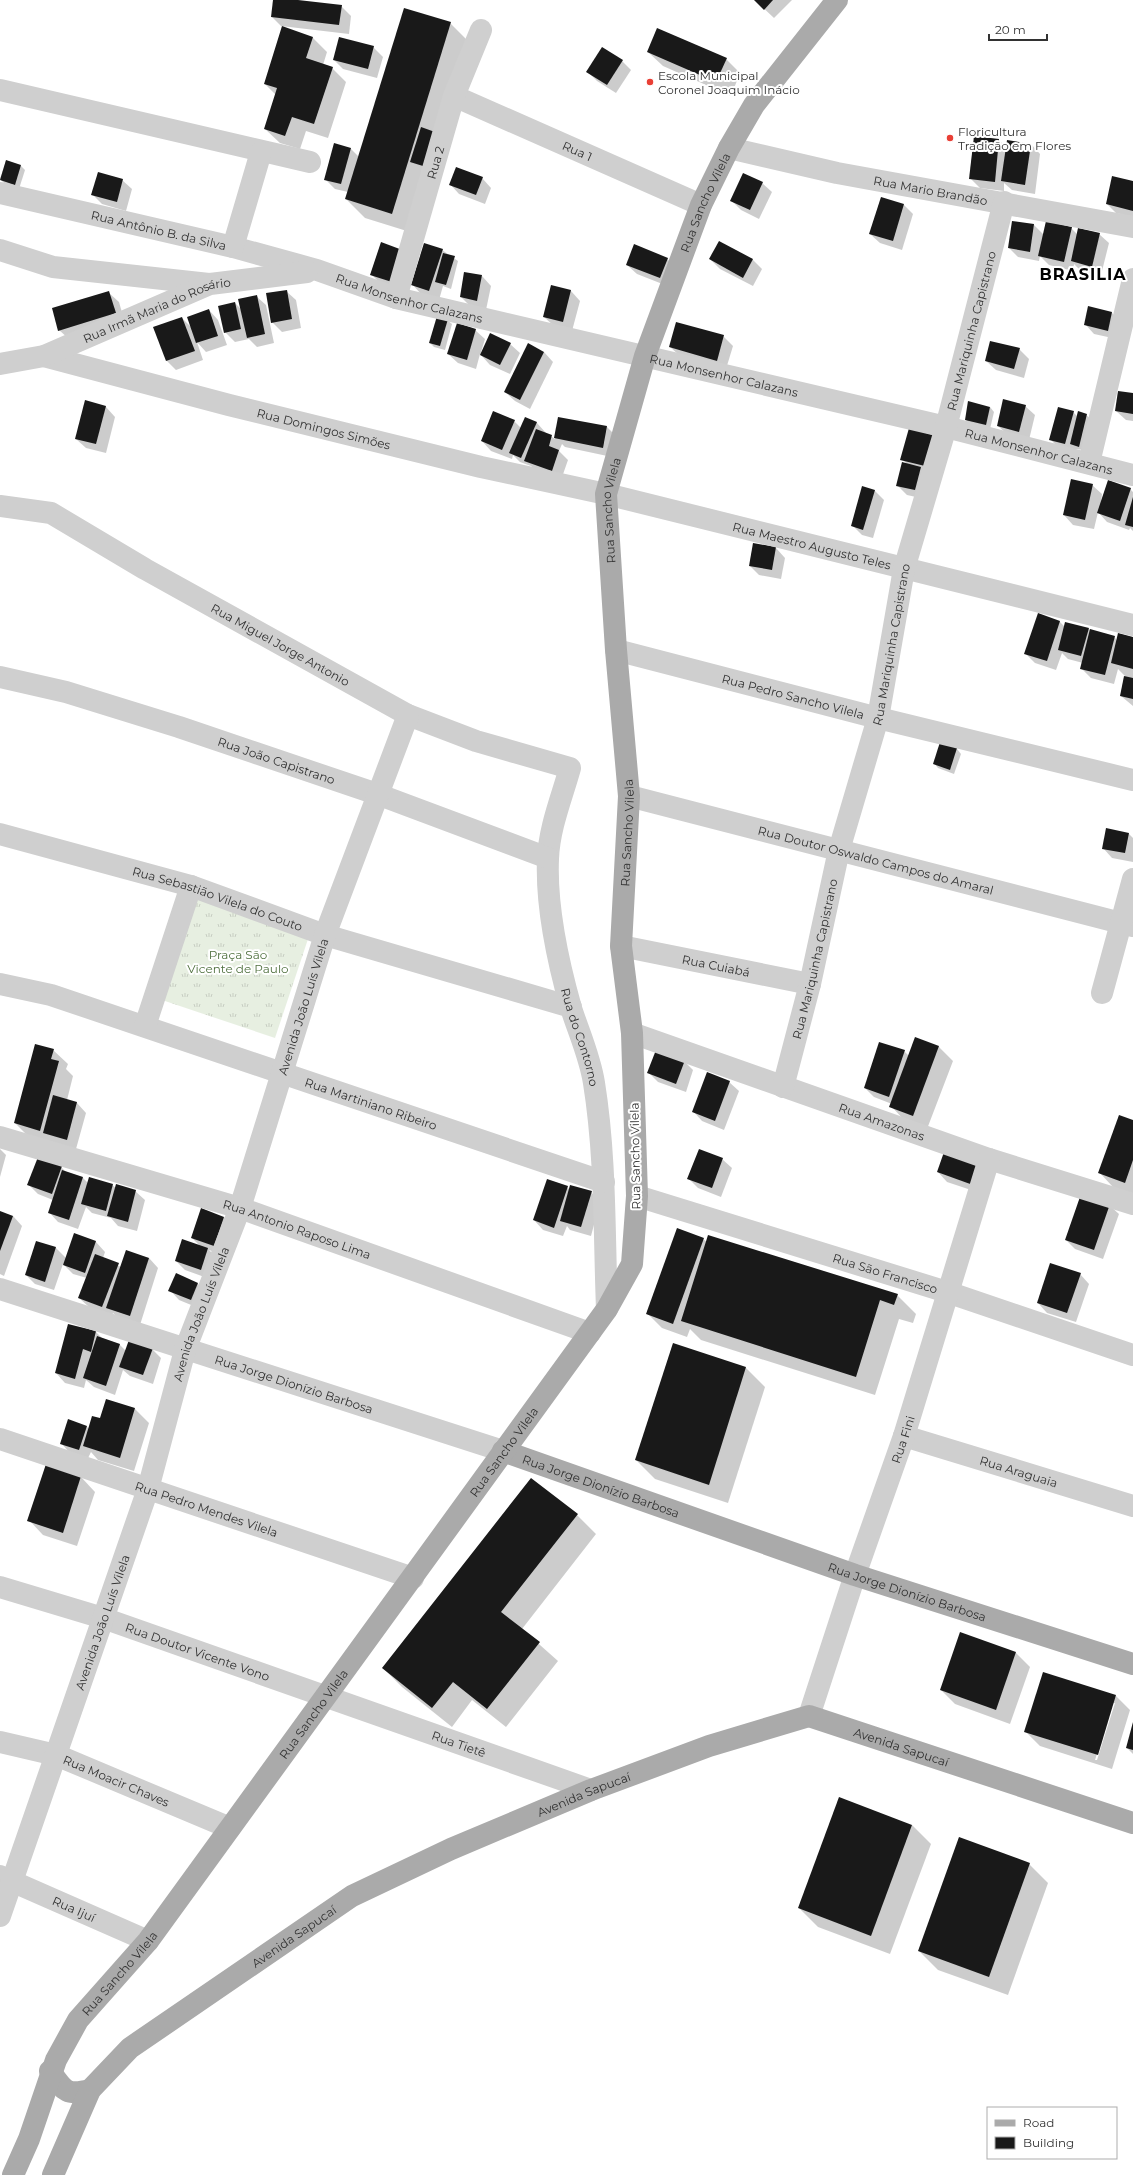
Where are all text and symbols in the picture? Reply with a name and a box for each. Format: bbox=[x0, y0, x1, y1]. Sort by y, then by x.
scale bar bbox=[989, 16, 1047, 42]
text: 20 m bbox=[995, 22, 1026, 37]
place label: Escola Municipal Coronel Joaquim Inácio bbox=[658, 68, 800, 97]
marker: Escola Municipal Coronel Joaquim Inácio bbox=[645, 77, 655, 87]
place label: Floricultura Tradição em Flores bbox=[958, 124, 1071, 153]
marker: Floricultura Tradição em Flores bbox=[945, 133, 955, 143]
street label: Rua 1 bbox=[560, 137, 595, 164]
street label: Rua 2 bbox=[423, 144, 447, 181]
street label: Rua Sancho Vilela bbox=[677, 150, 733, 254]
street label: Rua Mario Brandão bbox=[872, 172, 989, 208]
street label: Rua Antônio B. da Silva bbox=[90, 207, 228, 253]
street label: Rua Mariquinha Capistrano bbox=[943, 249, 999, 412]
district label: BRASILIA bbox=[1040, 265, 1126, 284]
street label: Rua Monsenhor Calazans bbox=[334, 270, 484, 326]
street label: Rua Irmã Maria do Rosário bbox=[80, 274, 231, 346]
street label: Rua Monsenhor Calazans bbox=[648, 350, 800, 400]
street label: Rua Domingos Simões bbox=[255, 405, 392, 452]
street label: Rua Monsenhor Calazans bbox=[963, 425, 1115, 477]
street label: Rua Sancho Vilela bbox=[598, 455, 624, 564]
street label: Rua Maestro Augusto Teles bbox=[731, 518, 893, 572]
street label: Rua Mariquinha Capistrano bbox=[869, 561, 913, 727]
street label: Rua Miguel Jorge Antonio bbox=[209, 600, 353, 689]
street label: Rua Pedro Sancho Vilela bbox=[720, 670, 866, 722]
street label: Rua João Capistrano bbox=[216, 733, 337, 787]
street label: Rua Sancho Vilela bbox=[617, 779, 637, 887]
street label: Rua Doutor Oswaldo Campos do Amaral bbox=[756, 822, 995, 897]
street label: Rua Sebastião Vilela do Couto bbox=[131, 863, 305, 934]
street label: Rua Mariquinha Capistrano bbox=[788, 877, 840, 1041]
street label: Avenida João Luís Vilela bbox=[274, 936, 331, 1077]
park label: Praça São Vicente de Paulo bbox=[187, 947, 289, 976]
street label: Rua Cuiabá bbox=[681, 951, 751, 979]
street label: Rua do Contorno bbox=[558, 986, 602, 1087]
street label: Rua Martiniano Ribeiro bbox=[303, 1074, 439, 1133]
street label: Rua Amazonas bbox=[837, 1099, 927, 1143]
street label: Rua Sancho Vilela bbox=[627, 1102, 643, 1210]
street label: Rua Antonio Raposo Lima bbox=[221, 1196, 373, 1262]
street label: Avenida João Luís Vilela bbox=[170, 1244, 232, 1383]
street label: Rua São Francisco bbox=[831, 1250, 940, 1296]
street label: Rua Jorge Dionízio Barbosa bbox=[213, 1351, 375, 1416]
street label: Rua Sancho Vilela bbox=[466, 1404, 541, 1499]
street label: Rua Fini bbox=[888, 1414, 917, 1465]
street label: Rua Jorge Dionízio Barbosa bbox=[521, 1451, 682, 1520]
street label: Rua Araguaia bbox=[978, 1452, 1060, 1490]
street label: Rua Pedro Mendes Vilela bbox=[133, 1478, 280, 1540]
street label: Avenida João Luís Vilela bbox=[71, 1552, 132, 1692]
street label: Rua Jorge Dionízio Barbosa bbox=[826, 1559, 988, 1624]
street label: Rua Doutor Vicente Vono bbox=[124, 1619, 272, 1684]
street label: Rua Sancho Vilela bbox=[275, 1666, 351, 1762]
street label: Avenida Sapucaí bbox=[852, 1724, 952, 1769]
street label: Rua Tietê bbox=[430, 1727, 488, 1760]
street label: Rua Moacir Chaves bbox=[61, 1751, 172, 1809]
street label: Avenida Sapucaí bbox=[535, 1768, 633, 1819]
street label: Rua Ijuí bbox=[50, 1893, 99, 1925]
street label: Avenida Sapucaí bbox=[248, 1901, 340, 1970]
street label: Rua Sancho Vilela bbox=[78, 1928, 160, 2018]
legend bbox=[987, 2107, 1117, 2159]
text: Road bbox=[1023, 2115, 1054, 2130]
text: Building bbox=[1023, 2135, 1074, 2150]

